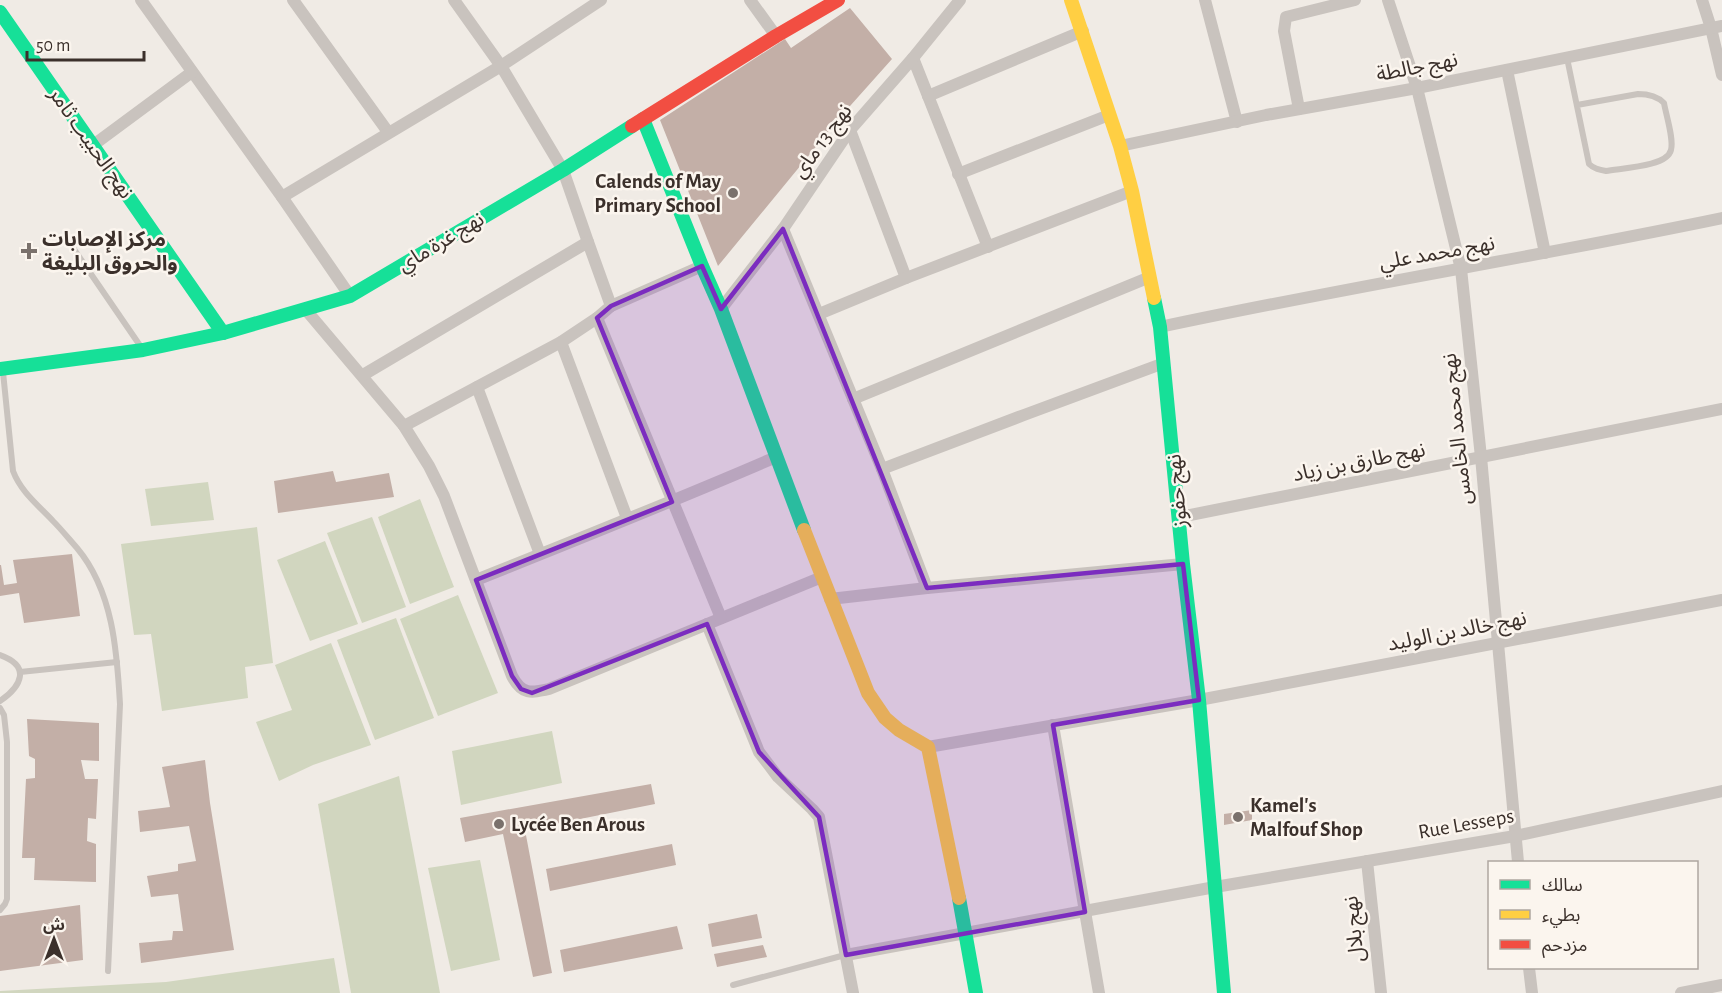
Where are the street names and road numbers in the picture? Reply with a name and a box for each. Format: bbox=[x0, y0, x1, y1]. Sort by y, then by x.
street label: نهج جالطة bbox=[1375, 49, 1460, 89]
street label: نهج الحبيب ثامر bbox=[41, 83, 137, 205]
street label: نهج 13 ماي bbox=[788, 100, 860, 185]
street label: نهج غرة ماي bbox=[394, 208, 490, 280]
street label: نهج محمد علي bbox=[1378, 233, 1497, 278]
street label: نهج محمد الخامس bbox=[1439, 352, 1479, 506]
street label: نهج طارق بن زياد bbox=[1291, 439, 1428, 489]
street label: نهج حفوز bbox=[1163, 453, 1195, 530]
street label: نهج خالد بن الوليد bbox=[1386, 607, 1529, 659]
street label: Rue Lesseps bbox=[1416, 805, 1516, 843]
street label: نهج بلال bbox=[1340, 895, 1372, 963]

